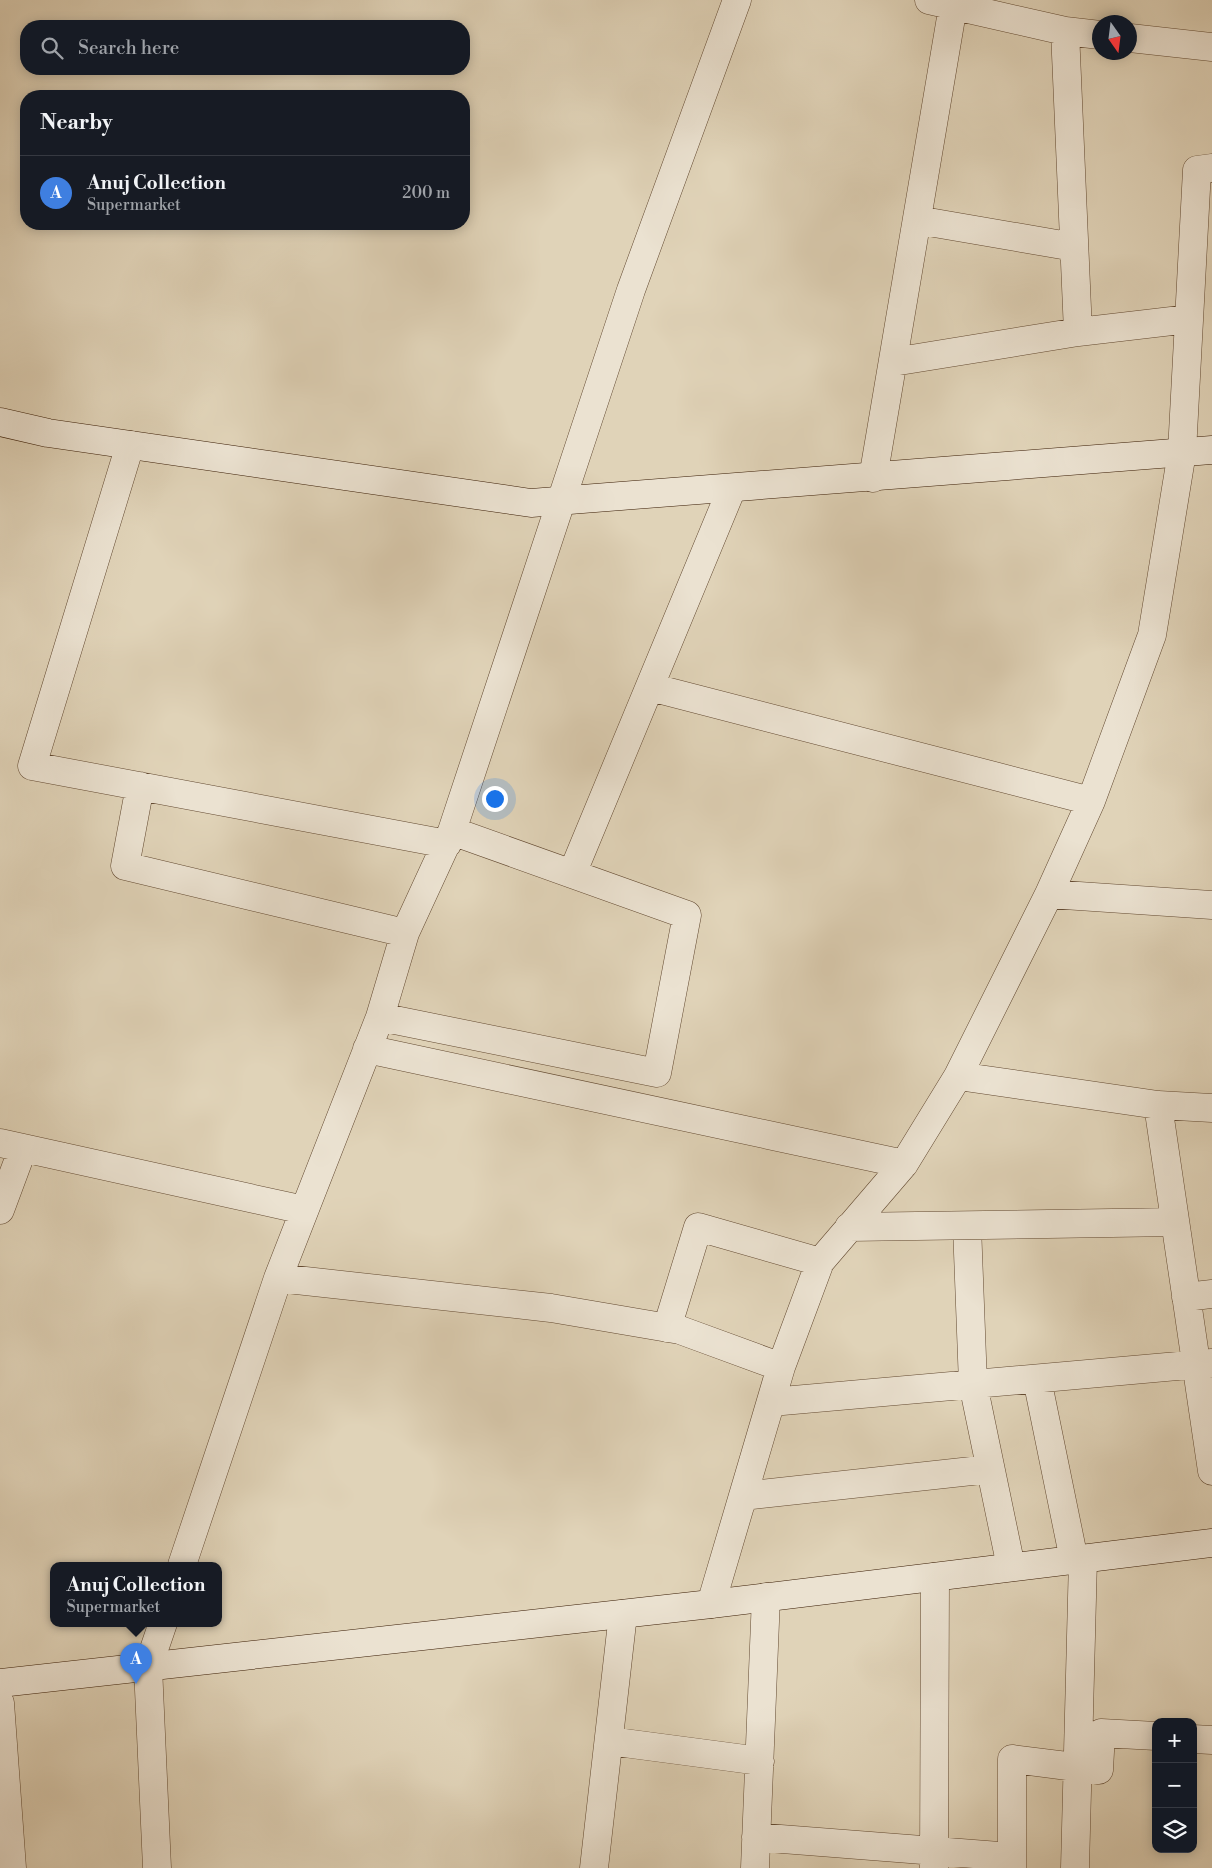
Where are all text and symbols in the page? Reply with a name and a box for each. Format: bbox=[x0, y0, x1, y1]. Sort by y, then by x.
north arrow bbox=[1092, 15, 1137, 60]
search box bbox=[20, 20, 470, 75]
icon: search bbox=[38, 34, 66, 62]
text: Search here bbox=[78, 36, 179, 60]
text: Nearby bbox=[40, 110, 113, 136]
text: Anuj Collection bbox=[87, 171, 226, 195]
text: A bbox=[50, 183, 62, 203]
text: 200 m bbox=[402, 183, 450, 203]
text: Supermarket bbox=[87, 195, 181, 215]
your location bbox=[482, 786, 508, 812]
popup bbox=[50, 1562, 222, 1627]
text: Anuj Collection bbox=[67, 1573, 205, 1597]
text: Supermarket bbox=[67, 1597, 160, 1617]
pin: A bbox=[120, 1643, 152, 1684]
map controls bbox=[1152, 1718, 1197, 1853]
button: + bbox=[1152, 1718, 1197, 1763]
button: − bbox=[1152, 1763, 1197, 1808]
button: layers bbox=[1152, 1808, 1197, 1853]

